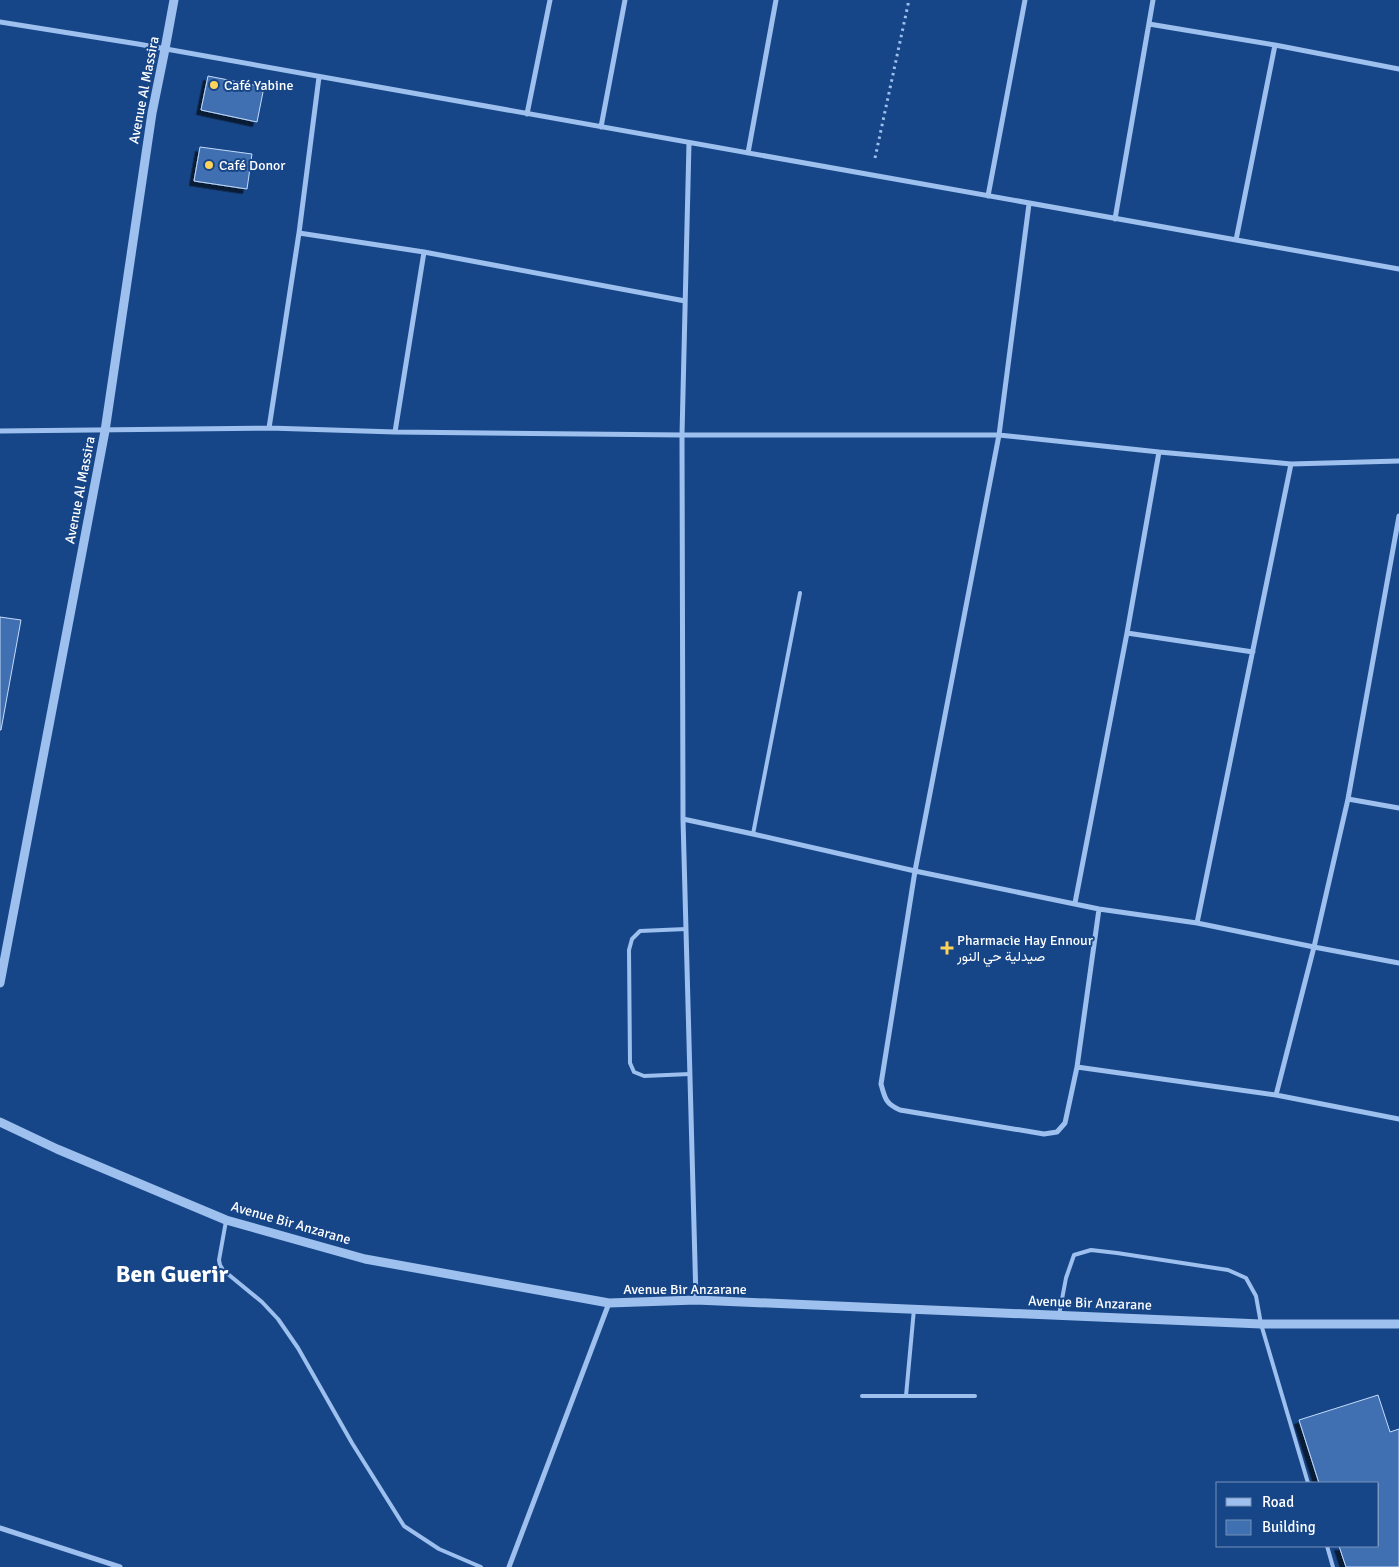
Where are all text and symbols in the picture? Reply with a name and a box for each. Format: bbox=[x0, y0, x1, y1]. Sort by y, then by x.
street label: Avenue Al Massira bbox=[125, 35, 163, 145]
place label: Café Yabine bbox=[224, 77, 293, 94]
marker: Café Yabine bbox=[208, 79, 220, 91]
place label: Café Donor bbox=[219, 157, 286, 174]
marker: Café Donor bbox=[203, 159, 215, 171]
street label: Avenue Al Massira bbox=[61, 435, 99, 545]
place label: Pharmacie Hay Ennour صيدلية حي النور bbox=[956, 932, 1094, 968]
marker: Pharmacie Hay Ennour صيدلية حي النور bbox=[941, 942, 953, 954]
street label: Avenue Bir Anzarane bbox=[229, 1198, 353, 1248]
district label: Ben Guerir bbox=[116, 1259, 229, 1289]
street label: Avenue Bir Anzarane bbox=[623, 1281, 747, 1298]
street label: Avenue Bir Anzarane bbox=[1028, 1292, 1152, 1314]
legend bbox=[1216, 1482, 1379, 1547]
text: Road bbox=[1262, 1493, 1294, 1511]
text: Building bbox=[1262, 1518, 1316, 1536]

